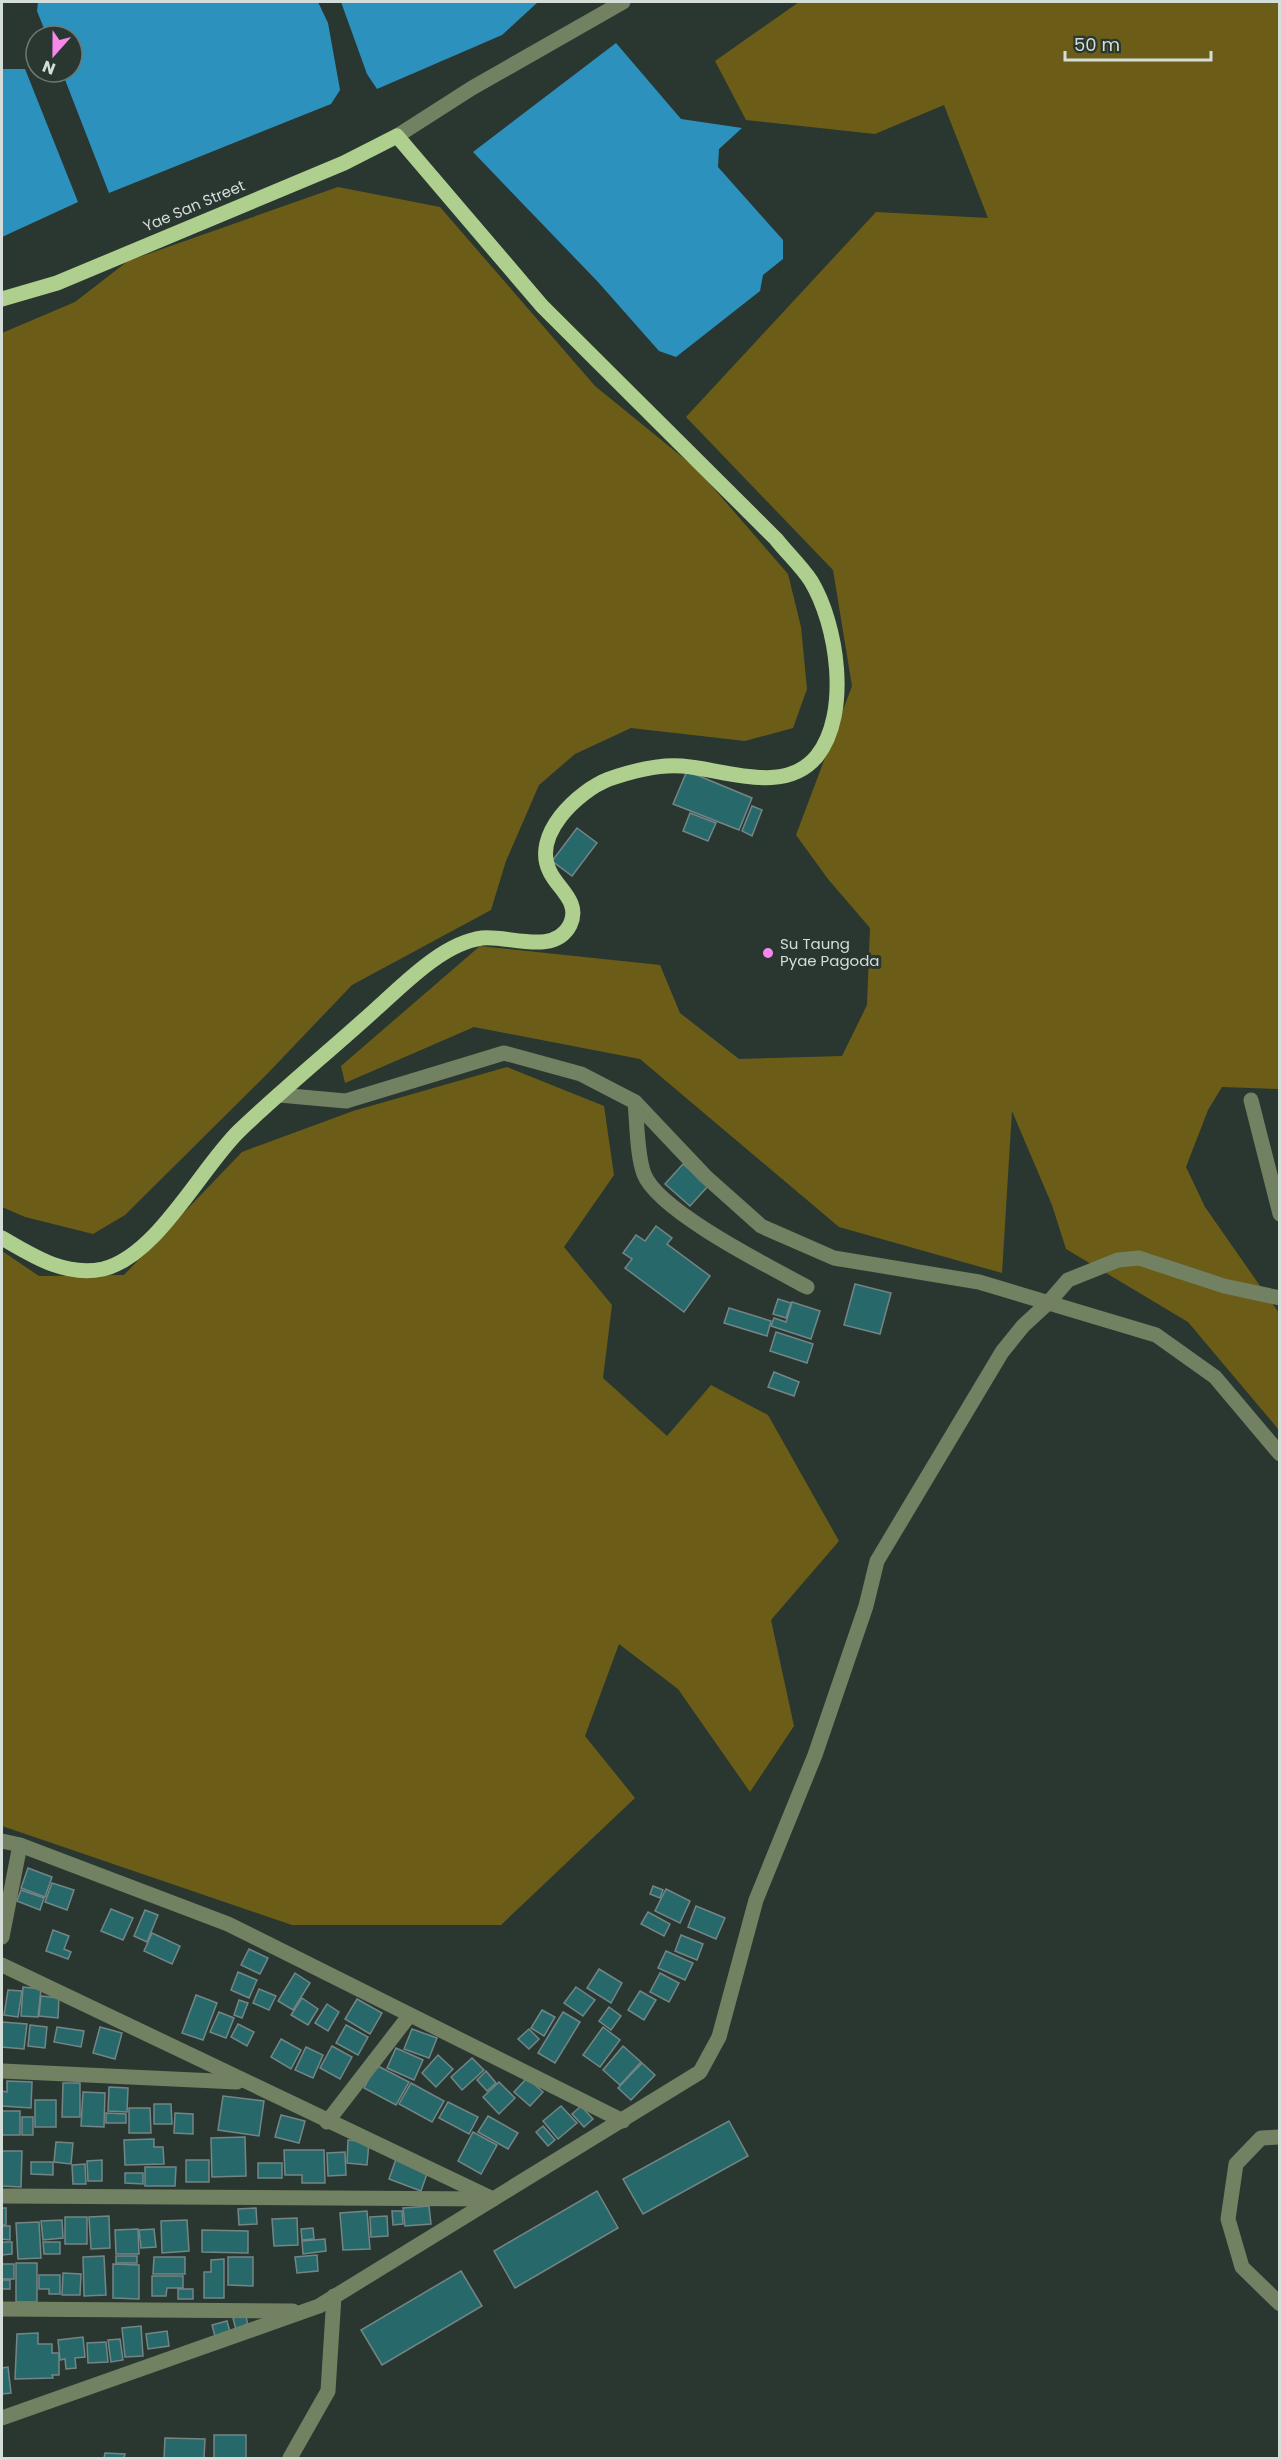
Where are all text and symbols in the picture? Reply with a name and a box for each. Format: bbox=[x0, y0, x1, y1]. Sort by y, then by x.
north arrow bbox=[24, 24, 84, 84]
scale bar bbox=[1065, 24, 1210, 62]
text: 50 m bbox=[1074, 32, 1120, 57]
text: N bbox=[39, 55, 59, 80]
street label: Yae San Street bbox=[140, 175, 248, 236]
place label: Su Taung Pyae Pagoda bbox=[780, 933, 879, 971]
marker: Su Taung Pyae Pagoda bbox=[761, 946, 775, 960]

